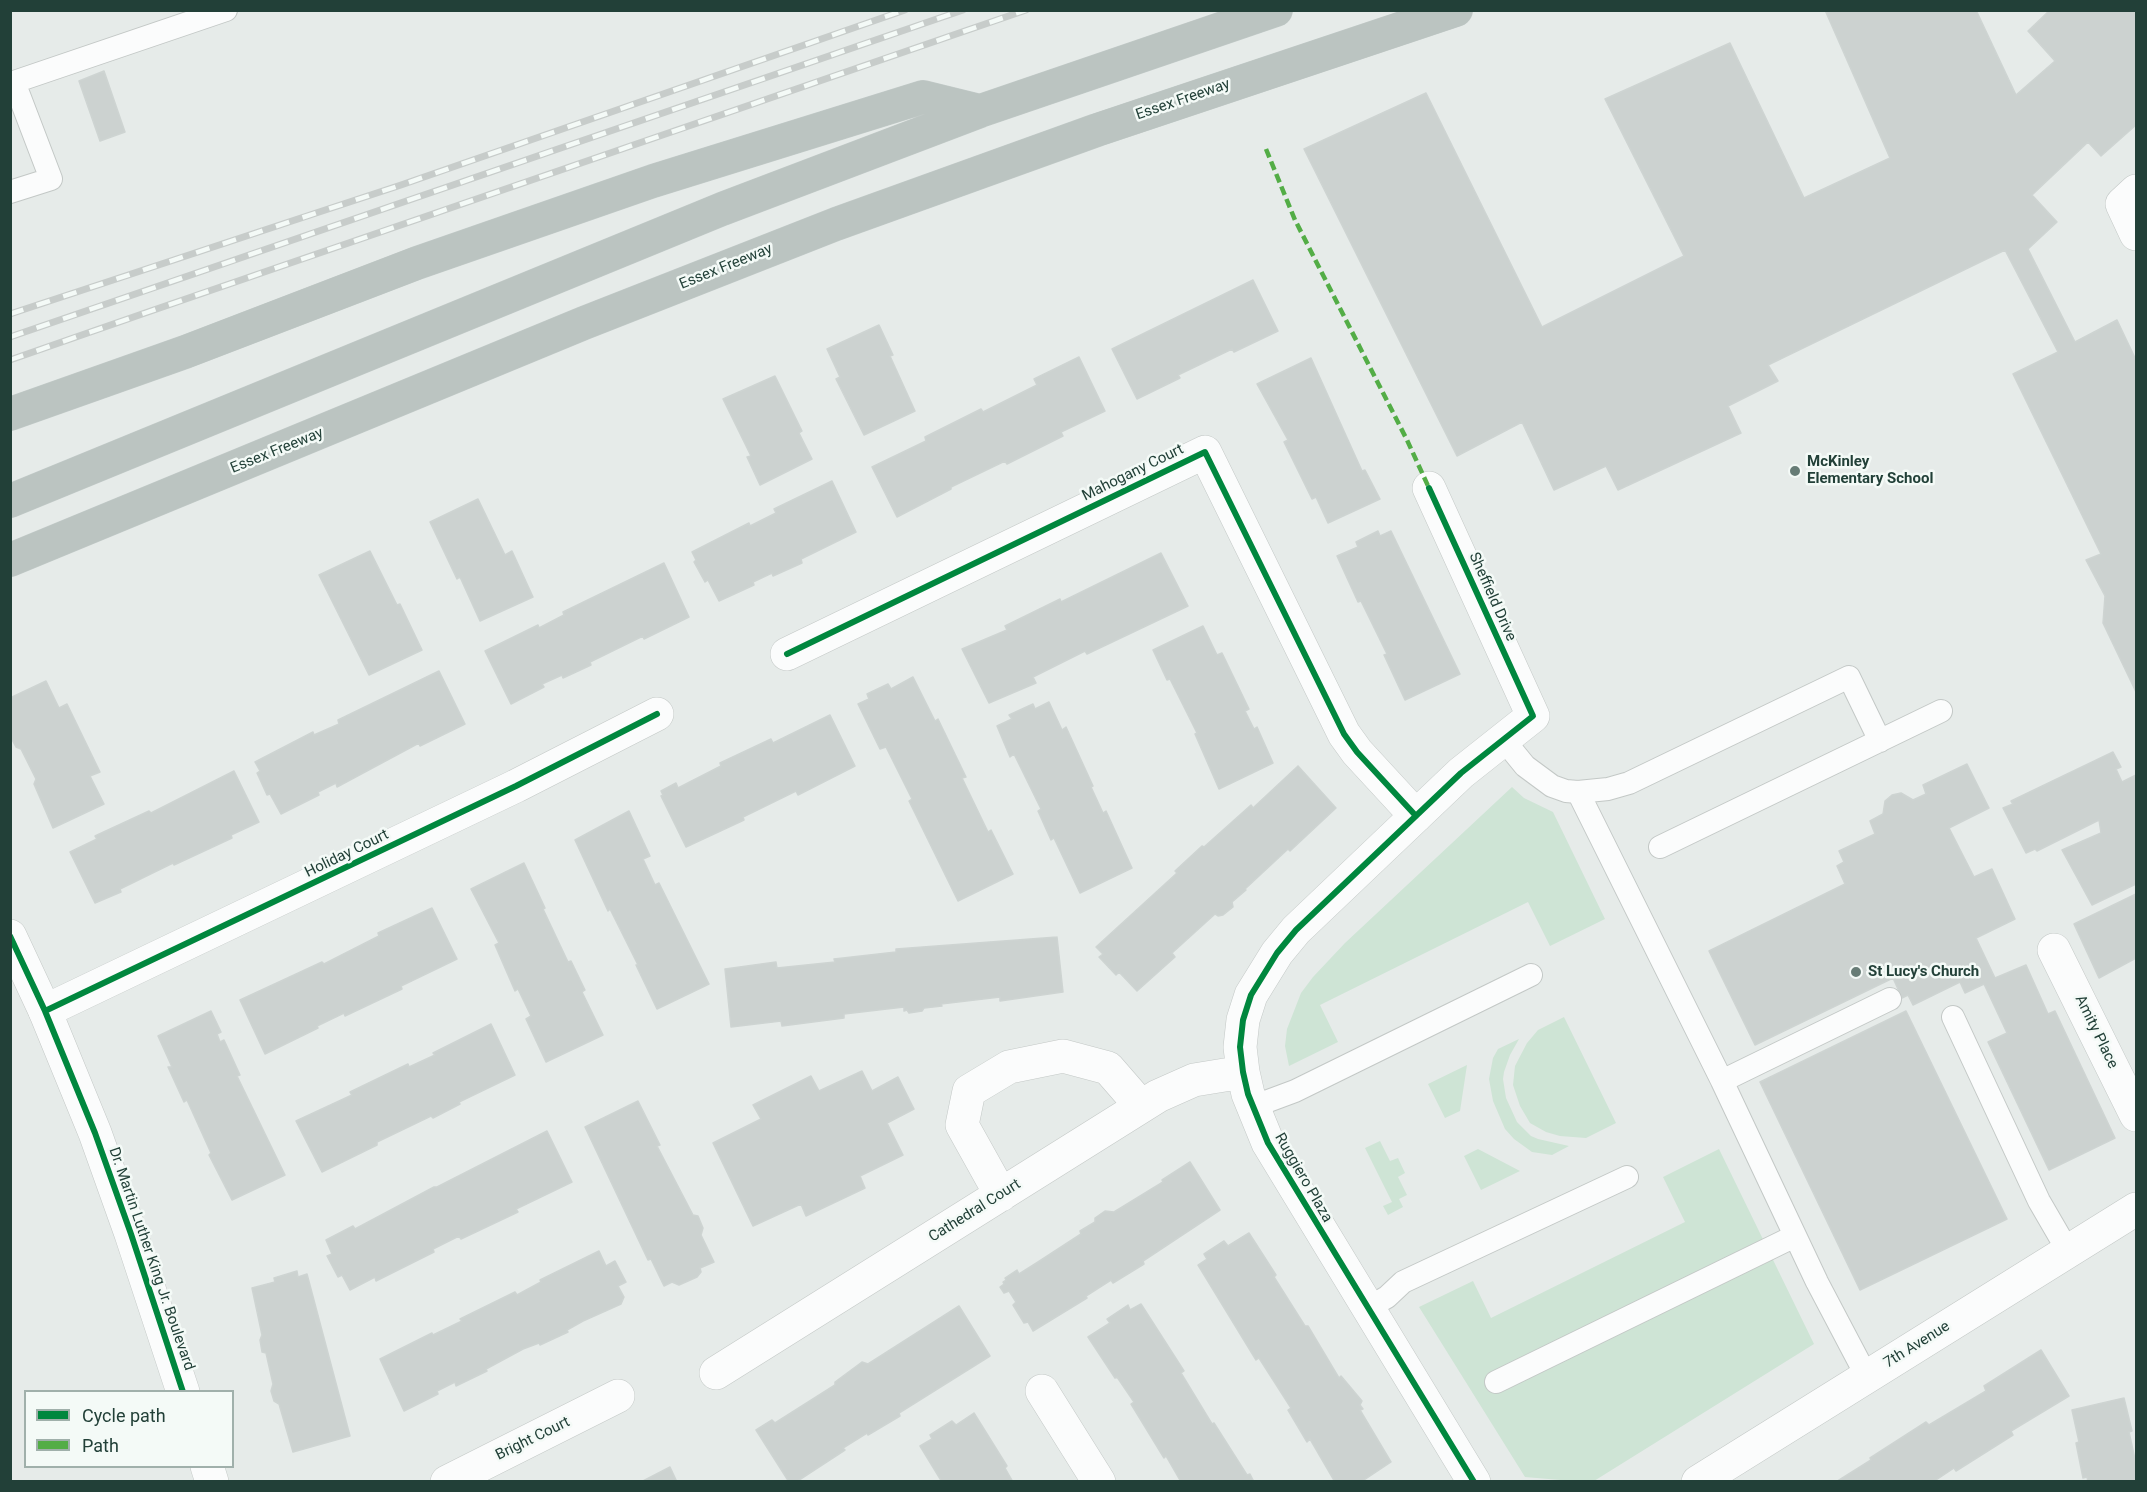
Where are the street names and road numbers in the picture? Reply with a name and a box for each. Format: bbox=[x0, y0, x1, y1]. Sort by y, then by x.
street label: Essex Freeway bbox=[1134, 75, 1232, 125]
street label: Essex Freeway bbox=[677, 240, 775, 294]
street label: Essex Freeway bbox=[228, 424, 326, 478]
street label: Mahogany Court bbox=[1079, 441, 1187, 505]
street label: Sheffield Drive bbox=[1464, 550, 1520, 644]
street label: Holiday Court bbox=[302, 826, 392, 882]
street label: Amity Place bbox=[2071, 992, 2121, 1072]
street label: Ruggiero Plaza bbox=[1270, 1130, 1336, 1226]
street label: Dr. Martin Luther King Jr. Boulevard bbox=[104, 1145, 198, 1373]
street label: Cathedral Court bbox=[926, 1176, 1024, 1246]
street label: 7th Avenue bbox=[1881, 1318, 1953, 1372]
street label: Bright Court bbox=[493, 1413, 573, 1465]

